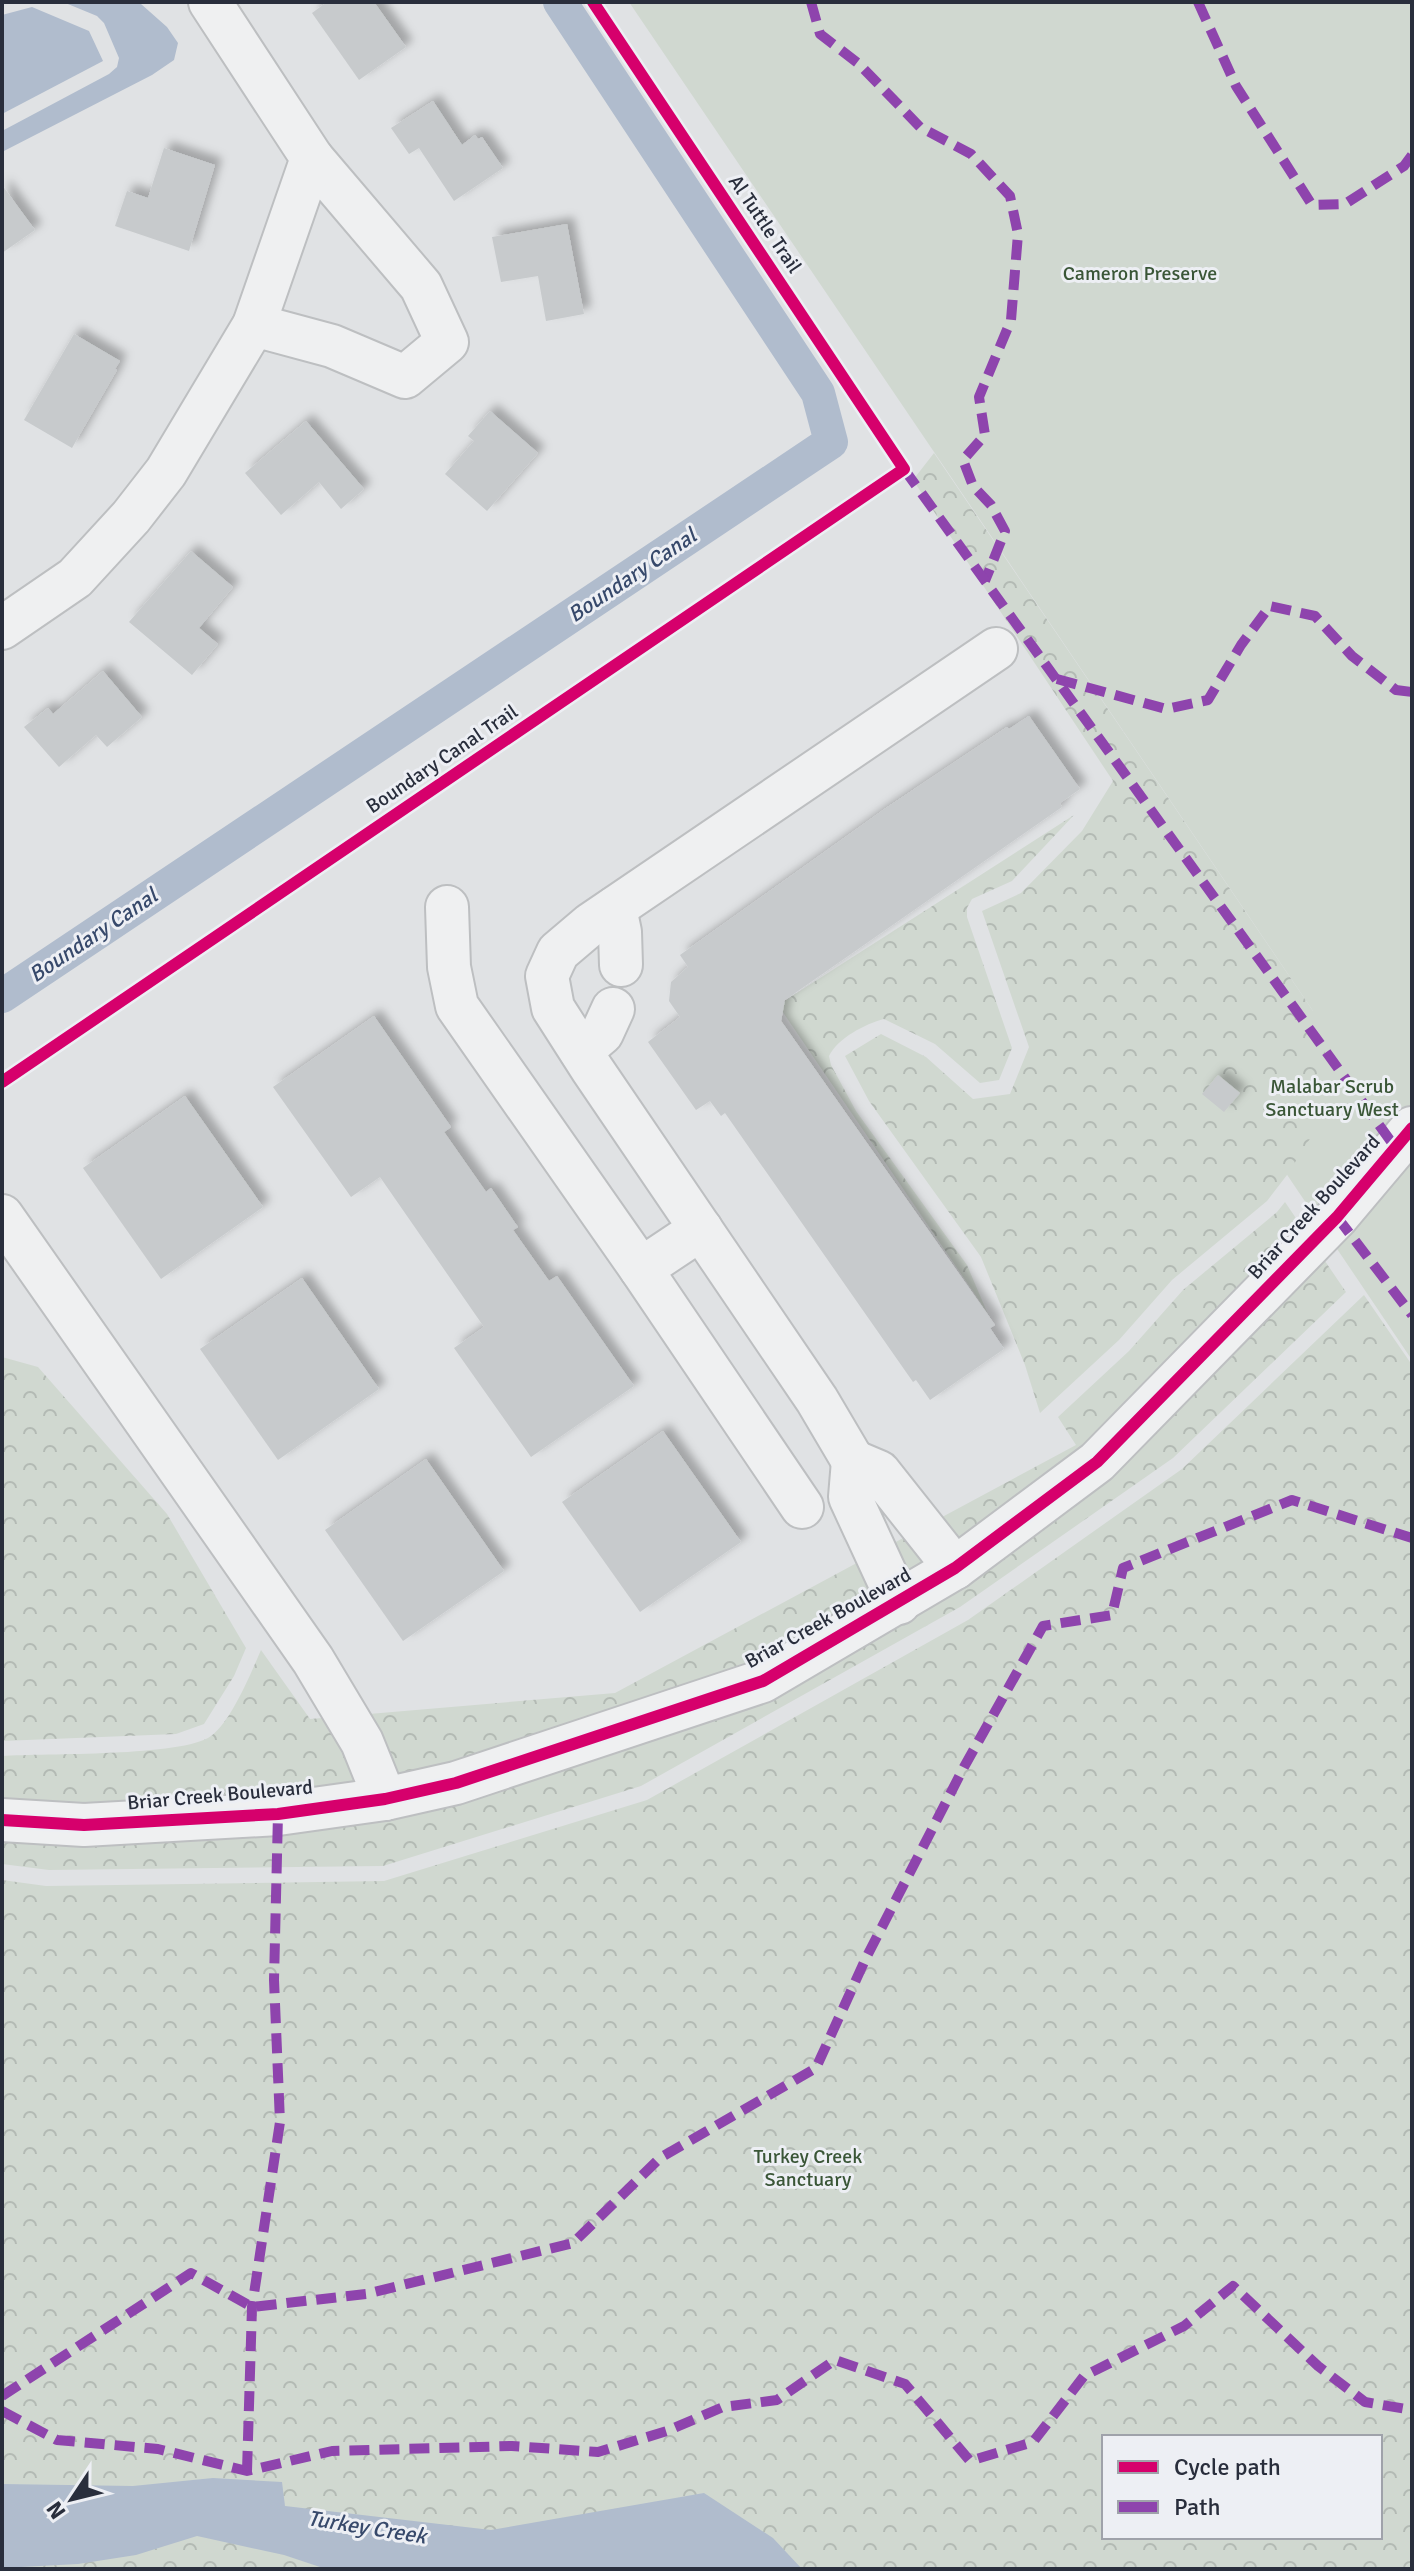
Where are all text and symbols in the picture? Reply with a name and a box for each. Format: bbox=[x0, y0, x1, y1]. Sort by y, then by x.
street label: Al Tuttle Trail bbox=[723, 170, 807, 278]
park label: Cameron Preserve bbox=[1063, 261, 1217, 286]
water label: Boundary Canal bbox=[563, 521, 703, 628]
street label: Boundary Canal Trail bbox=[361, 699, 523, 819]
water label: Boundary Canal bbox=[24, 881, 164, 988]
park label: Malabar Scrub Sanctuary West bbox=[1265, 1074, 1399, 1122]
street label: Briar Creek Boulevard bbox=[1242, 1129, 1386, 1285]
street label: Briar Creek Boulevard bbox=[740, 1562, 916, 1674]
street label: Briar Creek Boulevard bbox=[126, 1774, 314, 1816]
park label: Turkey Creek Sanctuary bbox=[754, 2144, 862, 2192]
legend bbox=[1102, 2435, 1382, 2539]
text: Cycle path bbox=[1174, 2452, 1281, 2482]
north arrow bbox=[32, 2459, 112, 2539]
text: Path bbox=[1174, 2492, 1220, 2522]
text: N bbox=[41, 2496, 71, 2524]
water label: Turkey Creek bbox=[306, 2504, 430, 2550]

